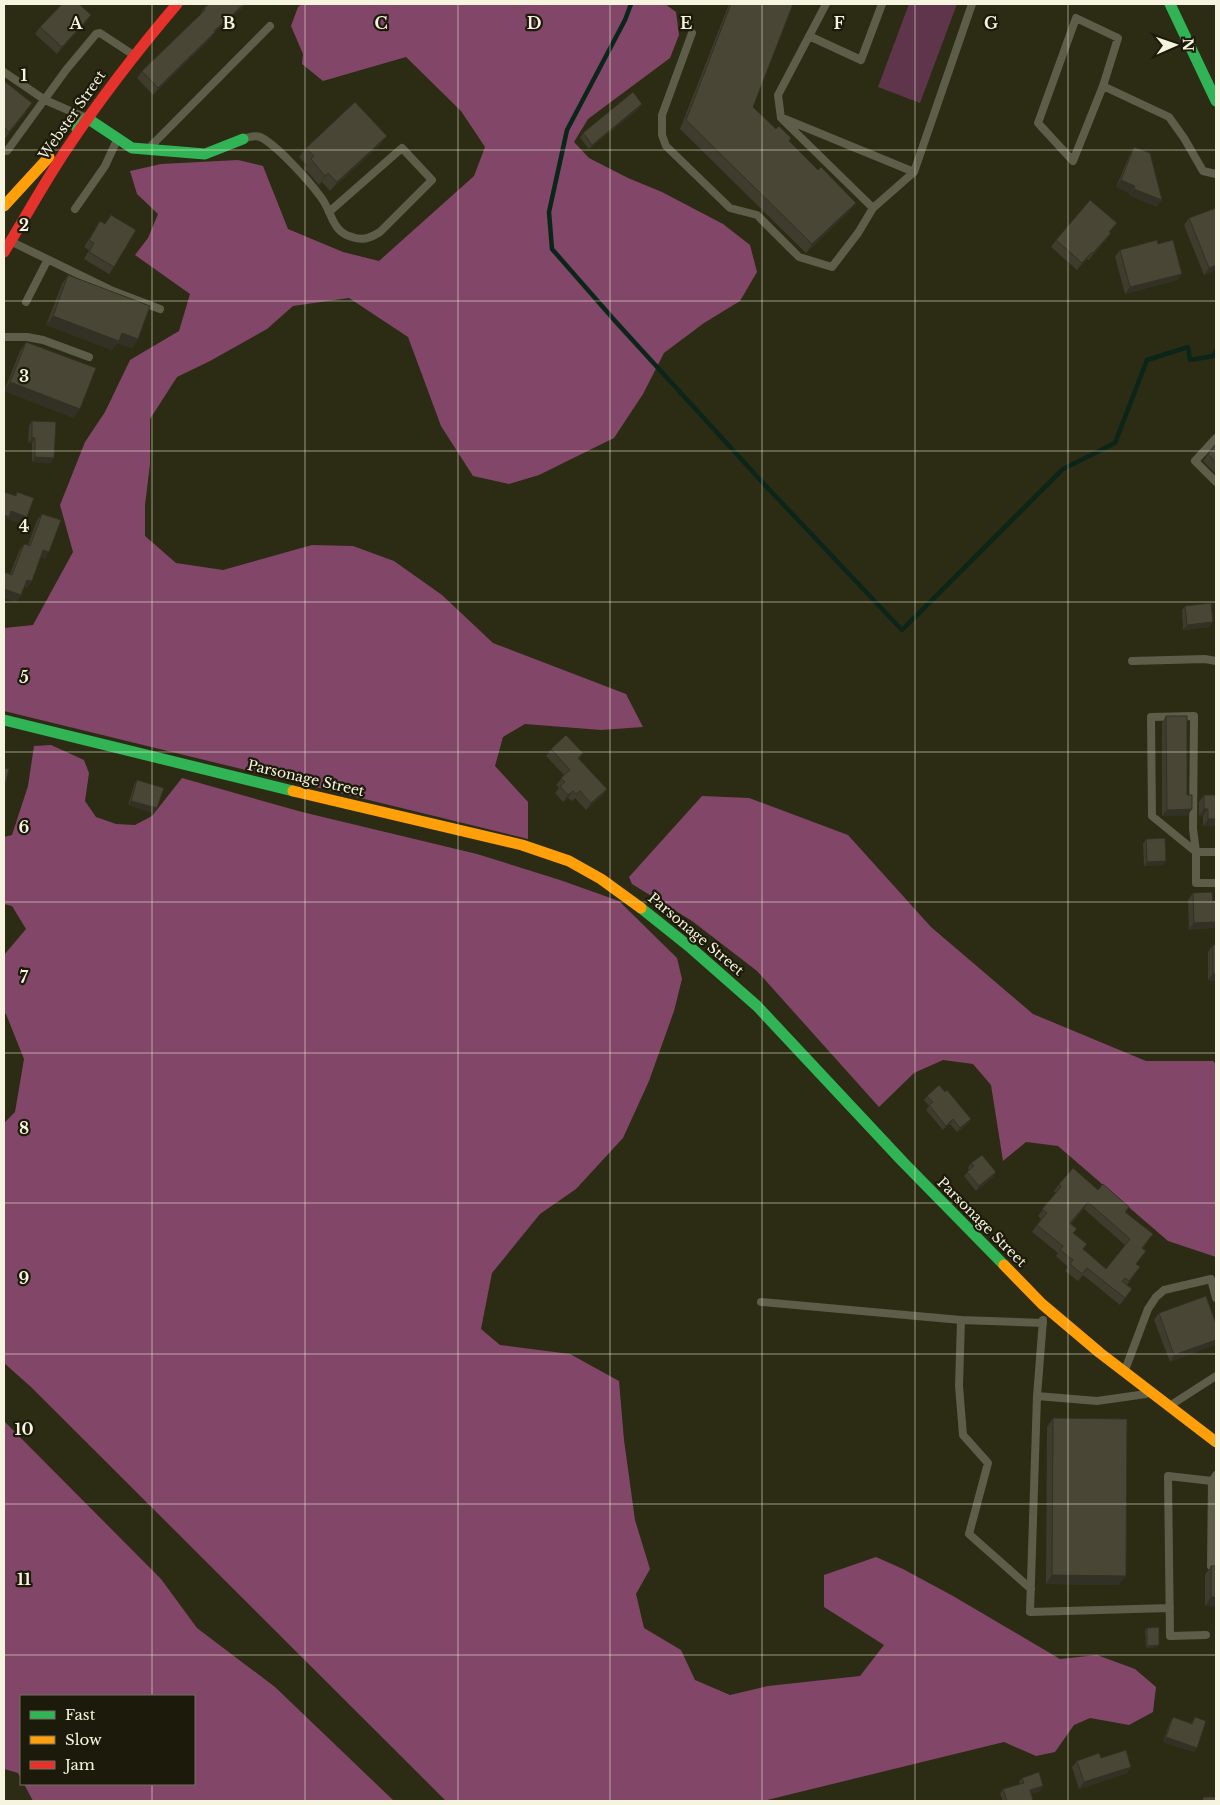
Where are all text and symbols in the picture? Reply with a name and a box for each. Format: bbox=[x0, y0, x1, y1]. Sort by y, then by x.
text: A bbox=[69, 13, 84, 33]
text: B bbox=[223, 13, 236, 33]
text: C bbox=[374, 13, 388, 33]
text: D bbox=[527, 13, 541, 33]
text: E bbox=[680, 13, 692, 33]
text: F bbox=[833, 13, 845, 33]
text: G bbox=[984, 13, 998, 33]
north arrow bbox=[1150, 20, 1200, 70]
text: N bbox=[1179, 38, 1197, 51]
text: 1 bbox=[21, 65, 28, 85]
street label: Webster Street bbox=[34, 66, 110, 164]
text: 2 bbox=[19, 215, 29, 235]
text: 3 bbox=[19, 366, 29, 386]
text: 4 bbox=[19, 516, 29, 536]
text: 5 bbox=[19, 667, 29, 687]
street label: Parsonage Street bbox=[246, 756, 367, 800]
text: 6 bbox=[19, 817, 30, 837]
street label: Parsonage Street bbox=[645, 889, 748, 980]
text: 7 bbox=[20, 967, 29, 987]
text: 8 bbox=[19, 1118, 29, 1138]
street label: Parsonage Street bbox=[933, 1173, 1031, 1271]
text: 9 bbox=[19, 1268, 30, 1288]
text: 10 bbox=[14, 1419, 34, 1439]
text: 11 bbox=[17, 1569, 31, 1589]
legend bbox=[20, 1695, 195, 1785]
text: Fast bbox=[65, 1705, 96, 1724]
text: Slow bbox=[65, 1730, 102, 1749]
text: Jam bbox=[63, 1755, 95, 1774]

